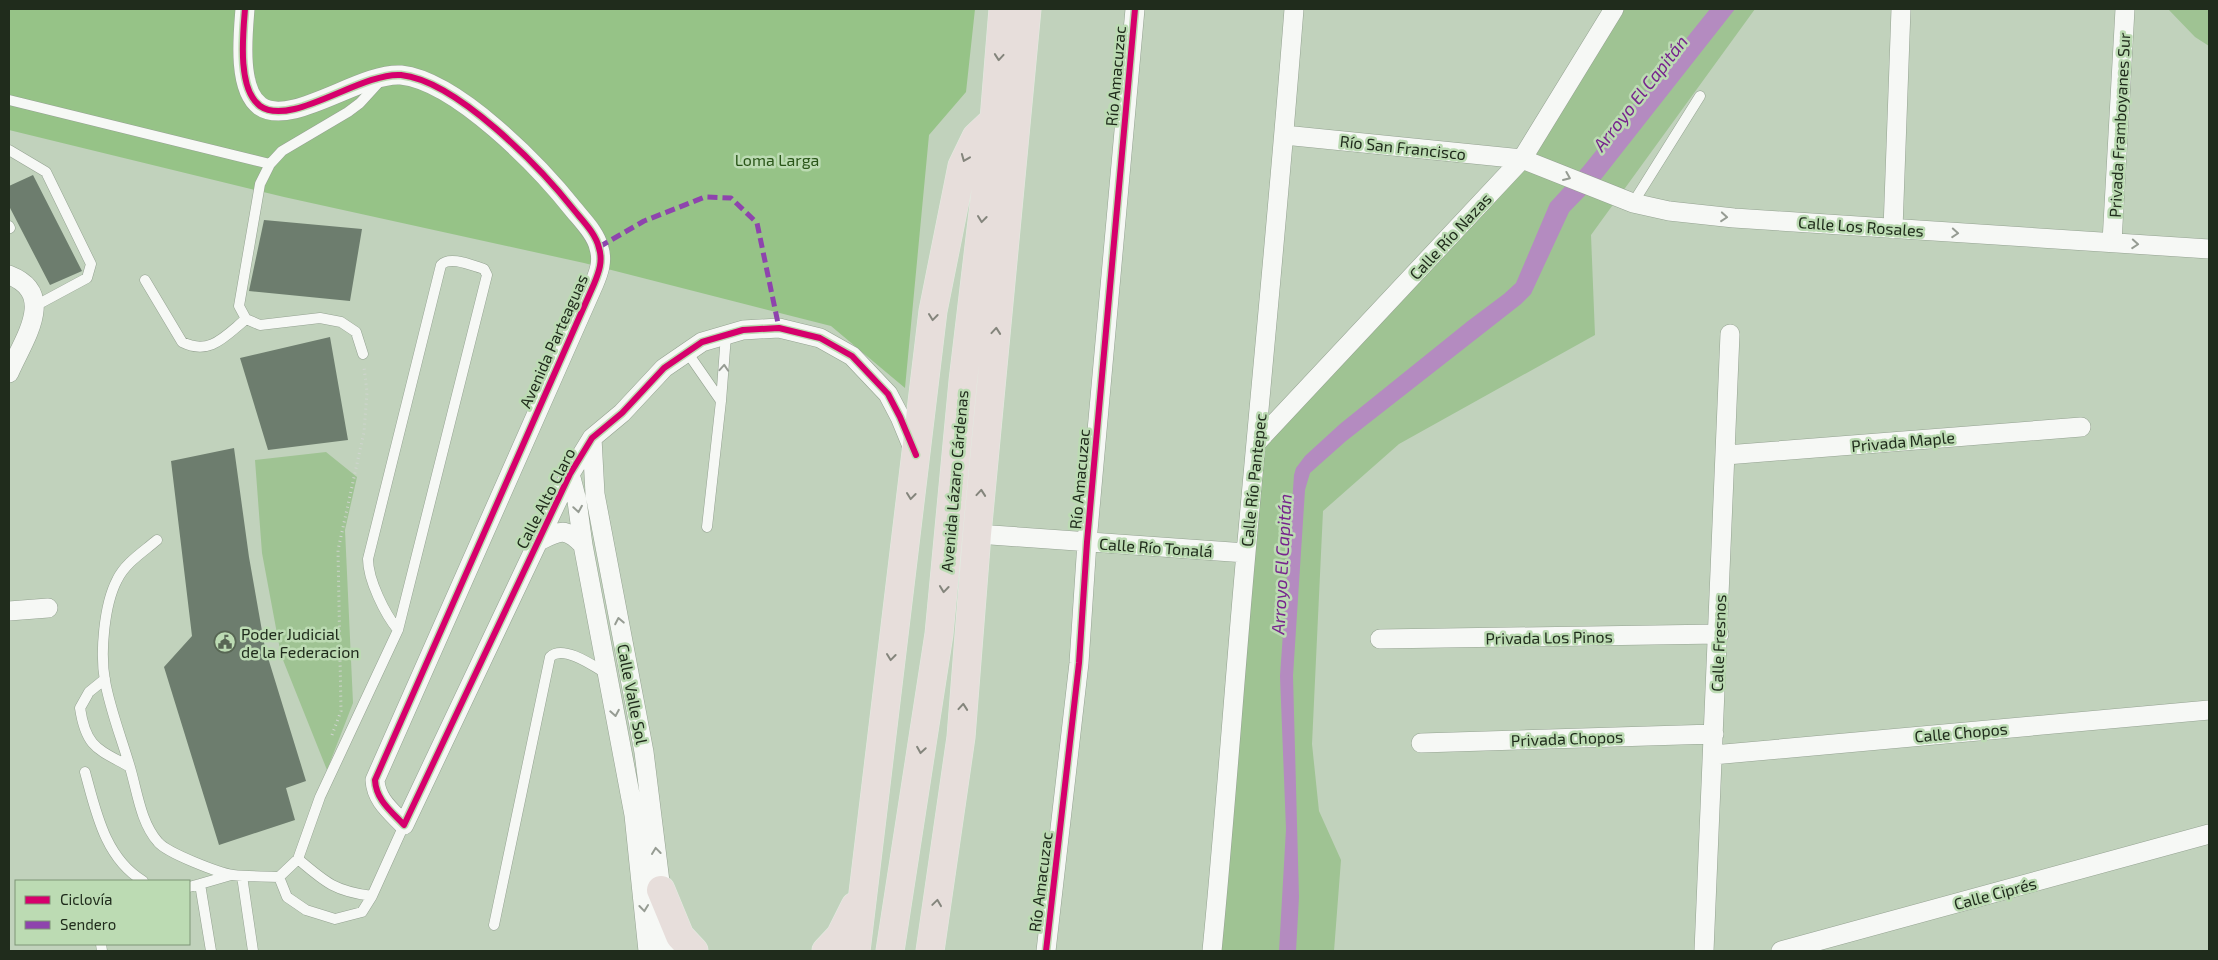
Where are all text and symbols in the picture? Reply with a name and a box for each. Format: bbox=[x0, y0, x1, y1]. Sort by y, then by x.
street label: Río Amacuzac bbox=[1101, 25, 1129, 127]
water label: Arroyo El Capitán bbox=[1587, 31, 1692, 156]
street label: Privada Framboyanes Sur bbox=[2105, 31, 2133, 218]
one-way arrow bbox=[994, 54, 1005, 62]
street label: Río San Francisco bbox=[1339, 131, 1467, 163]
park label: Loma Larga bbox=[735, 150, 819, 169]
one-way arrow bbox=[961, 153, 971, 162]
one-way arrow bbox=[1562, 170, 1571, 181]
street label: Calle Río Nazas bbox=[1405, 189, 1495, 283]
one-way arrow bbox=[1720, 211, 1728, 222]
street label: Calle Los Rosales bbox=[1798, 212, 1924, 240]
one-way arrow bbox=[978, 215, 988, 223]
one-way arrow bbox=[1952, 227, 1960, 238]
one-way arrow bbox=[2131, 238, 2139, 249]
street label: Avenida Parteaguas bbox=[515, 271, 591, 411]
one-way arrow bbox=[928, 314, 939, 322]
one-way arrow bbox=[990, 327, 1001, 335]
one-way arrow bbox=[718, 364, 729, 372]
street label: Avenida Lázaro Cárdenas bbox=[937, 389, 971, 573]
street label: Calle Río Pantepec bbox=[1237, 412, 1269, 548]
street label: Privada Maple bbox=[1850, 427, 1956, 455]
street label: Río Amacuzac bbox=[1065, 428, 1093, 530]
street label: Calle Alto Claro bbox=[511, 444, 579, 552]
one-way arrow bbox=[975, 489, 986, 497]
one-way arrow bbox=[906, 492, 917, 500]
water label: Arroyo El Capitán bbox=[1266, 493, 1296, 636]
one-way arrow bbox=[573, 505, 583, 514]
street label: Calle Río Tonalá bbox=[1099, 534, 1213, 560]
one-way arrow bbox=[939, 586, 950, 594]
street label: Calle Fresnos bbox=[1707, 594, 1729, 692]
one-way arrow bbox=[615, 617, 625, 625]
place label: Poder Judicial de la Federacion bbox=[241, 624, 360, 661]
street label: Privada Los Pinos bbox=[1485, 626, 1613, 648]
public building icon: Poder Judicial de la Federacion bbox=[213, 630, 237, 654]
street label: Calle Valle Sol bbox=[614, 642, 652, 746]
one-way arrow bbox=[886, 654, 897, 662]
one-way arrow bbox=[958, 703, 969, 711]
one-way arrow bbox=[609, 708, 619, 717]
street label: Calle Chopos bbox=[1914, 718, 2008, 746]
street label: Privada Chopos bbox=[1510, 727, 1624, 749]
one-way arrow bbox=[917, 746, 927, 755]
street label: Río Amacuzac bbox=[1024, 831, 1056, 933]
one-way arrow bbox=[651, 846, 662, 854]
street label: Calle Ciprés bbox=[1952, 873, 2038, 913]
legend bbox=[15, 880, 190, 945]
text: Ciclovía bbox=[60, 890, 112, 908]
one-way arrow bbox=[931, 899, 942, 907]
one-way arrow bbox=[638, 904, 649, 912]
text: Sendero bbox=[60, 915, 116, 933]

